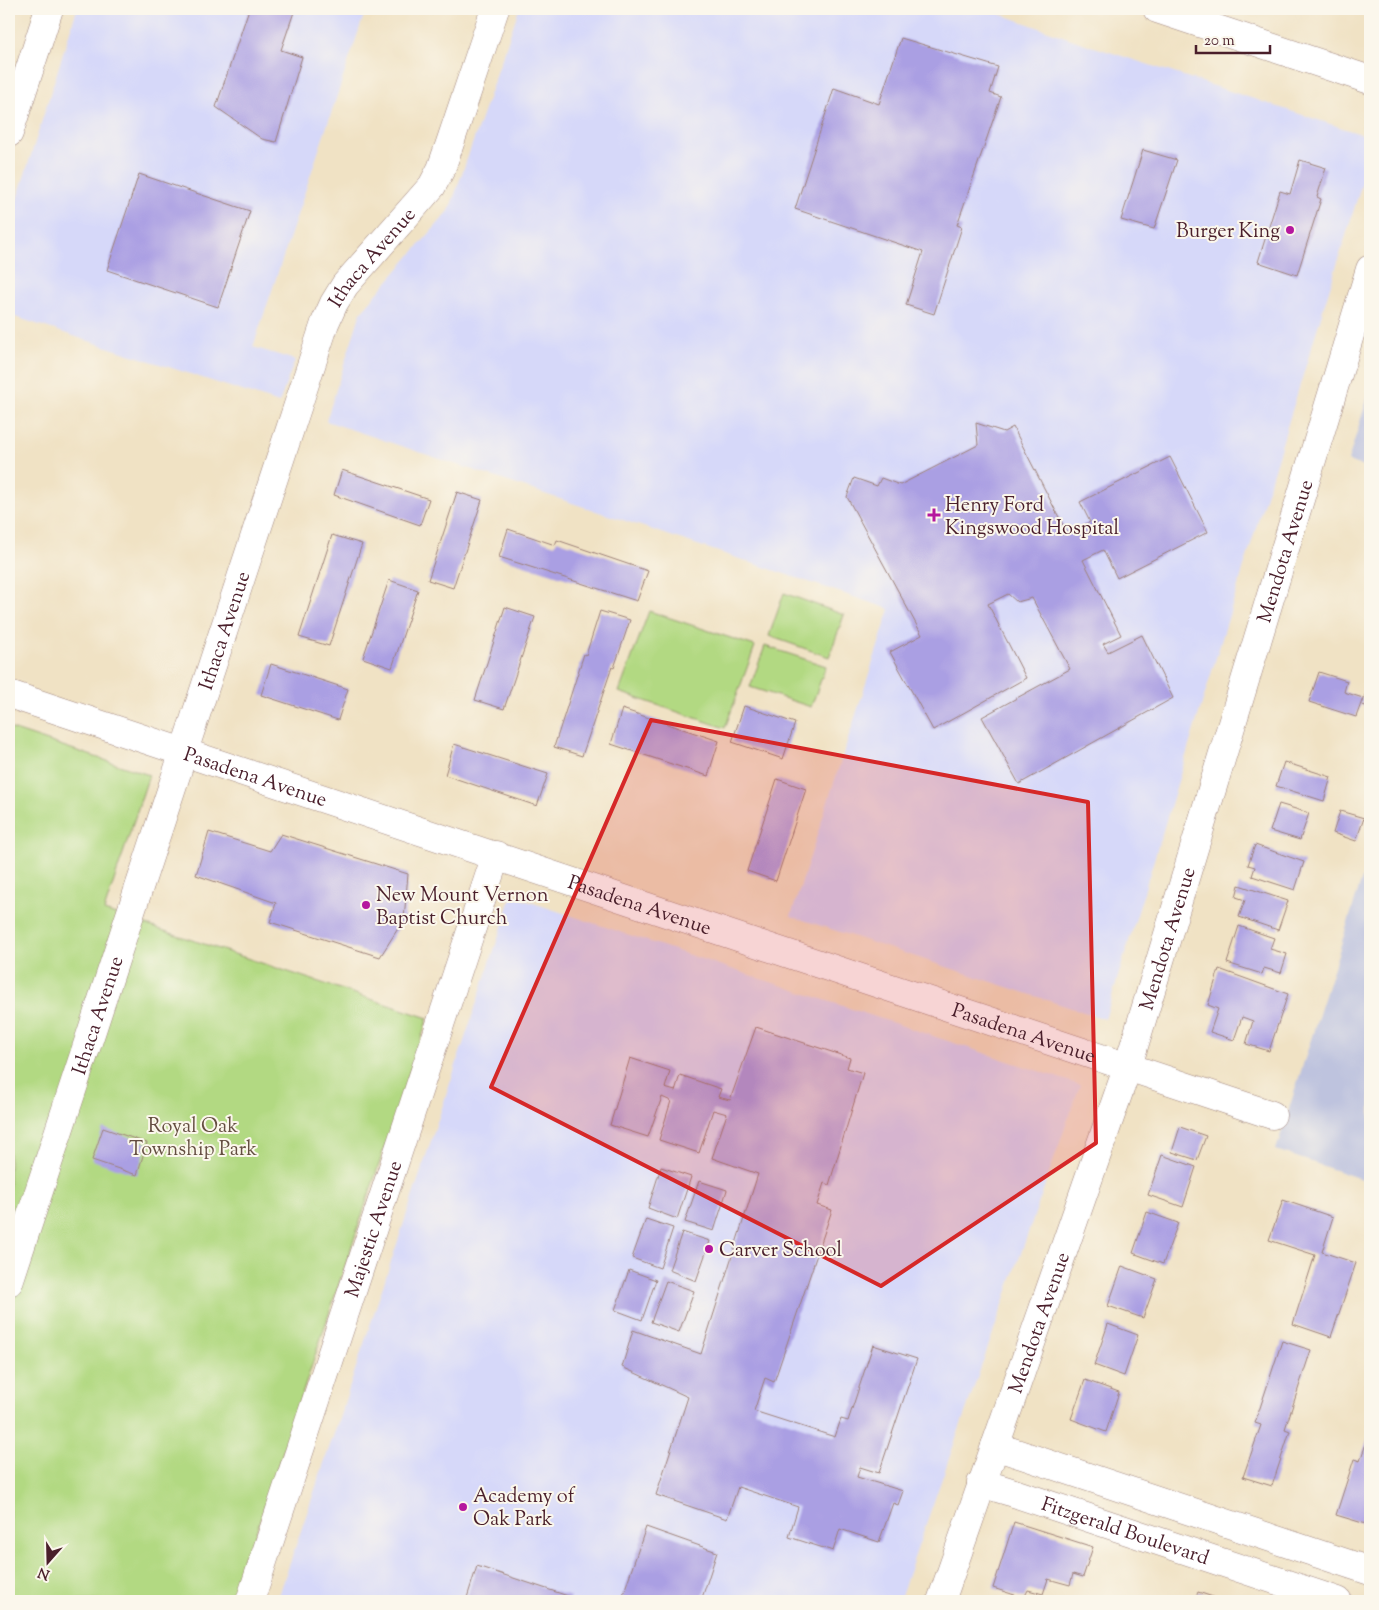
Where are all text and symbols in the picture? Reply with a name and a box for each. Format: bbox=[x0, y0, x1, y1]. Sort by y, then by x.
scale bar bbox=[1196, 22, 1270, 54]
text: 20 m bbox=[1204, 31, 1235, 52]
street label: Ithaca Avenue bbox=[322, 202, 424, 314]
place label: Burger King bbox=[1176, 218, 1280, 247]
marker: Burger King bbox=[1284, 224, 1296, 236]
street label: Mendota Avenue bbox=[1251, 477, 1322, 627]
place label: Henry Ford Kingswood Hospital bbox=[945, 492, 1120, 544]
marker: Henry Ford Kingswood Hospital bbox=[927, 508, 941, 522]
street label: Ithaca Avenue bbox=[193, 568, 259, 694]
street label: Pasadena Avenue bbox=[179, 741, 330, 816]
street label: Mendota Avenue bbox=[1134, 864, 1205, 1014]
street label: Pasadena Avenue bbox=[563, 869, 715, 944]
place label: New Mount Vernon Baptist Church bbox=[376, 882, 549, 934]
marker: New Mount Vernon Baptist Church bbox=[360, 899, 372, 911]
street label: Ithaca Avenue bbox=[66, 953, 132, 1079]
street label: Pasadena Avenue bbox=[948, 997, 1099, 1072]
park label: Royal Oak Township Park bbox=[129, 1113, 257, 1165]
street label: Majestic Avenue bbox=[339, 1157, 411, 1302]
place label: Carver School bbox=[719, 1237, 842, 1266]
marker: Carver School bbox=[703, 1243, 715, 1255]
street label: Mendota Avenue bbox=[1003, 1249, 1079, 1398]
place label: Academy of Oak Park bbox=[473, 1483, 576, 1535]
street label: Fitzgerald Boulevard bbox=[1037, 1491, 1212, 1574]
marker: Academy of Oak Park bbox=[457, 1501, 469, 1513]
north arrow bbox=[22, 1538, 72, 1588]
text: N bbox=[36, 1561, 53, 1584]

